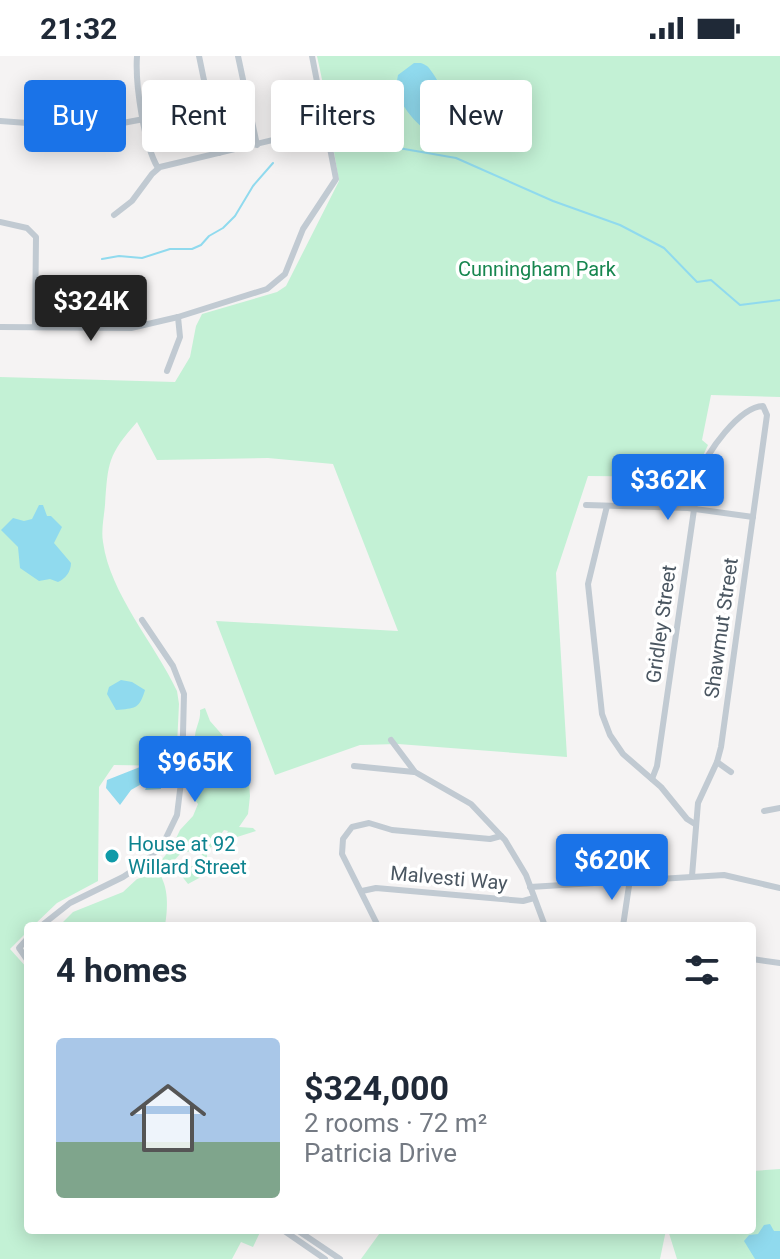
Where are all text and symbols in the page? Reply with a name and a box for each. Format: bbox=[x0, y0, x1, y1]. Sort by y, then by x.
text: 21:32 bbox=[40, 11, 117, 46]
chip: Buy bbox=[24, 80, 126, 152]
chip: Rent bbox=[142, 80, 255, 152]
chip: Filters bbox=[271, 80, 404, 152]
chip: New bbox=[420, 80, 532, 152]
park label: Cunningham Park bbox=[458, 257, 617, 281]
pin: $324K bbox=[35, 275, 147, 343]
text: $324K bbox=[53, 286, 129, 316]
pin: $362K bbox=[612, 454, 724, 522]
text: $362K bbox=[630, 465, 706, 495]
street label: Shawmut Street bbox=[699, 556, 743, 700]
street label: Gridley Street bbox=[641, 563, 681, 685]
pin: $965K bbox=[139, 736, 251, 804]
text: $965K bbox=[157, 747, 233, 777]
place label: House at 92 Willard Street bbox=[128, 832, 247, 879]
pin: $620K bbox=[556, 834, 668, 902]
text: $620K bbox=[574, 845, 650, 875]
marker: House at 92 Willard Street bbox=[103, 847, 121, 865]
street label: Malvesti Way bbox=[389, 861, 509, 895]
icon: filters bbox=[680, 948, 724, 992]
text: 4 homes bbox=[56, 950, 187, 990]
text: $324,000 bbox=[304, 1068, 449, 1108]
icon: home bbox=[120, 1070, 216, 1166]
text: 2 rooms · 72 m² bbox=[304, 1108, 487, 1138]
text: Patricia Drive bbox=[304, 1138, 457, 1168]

